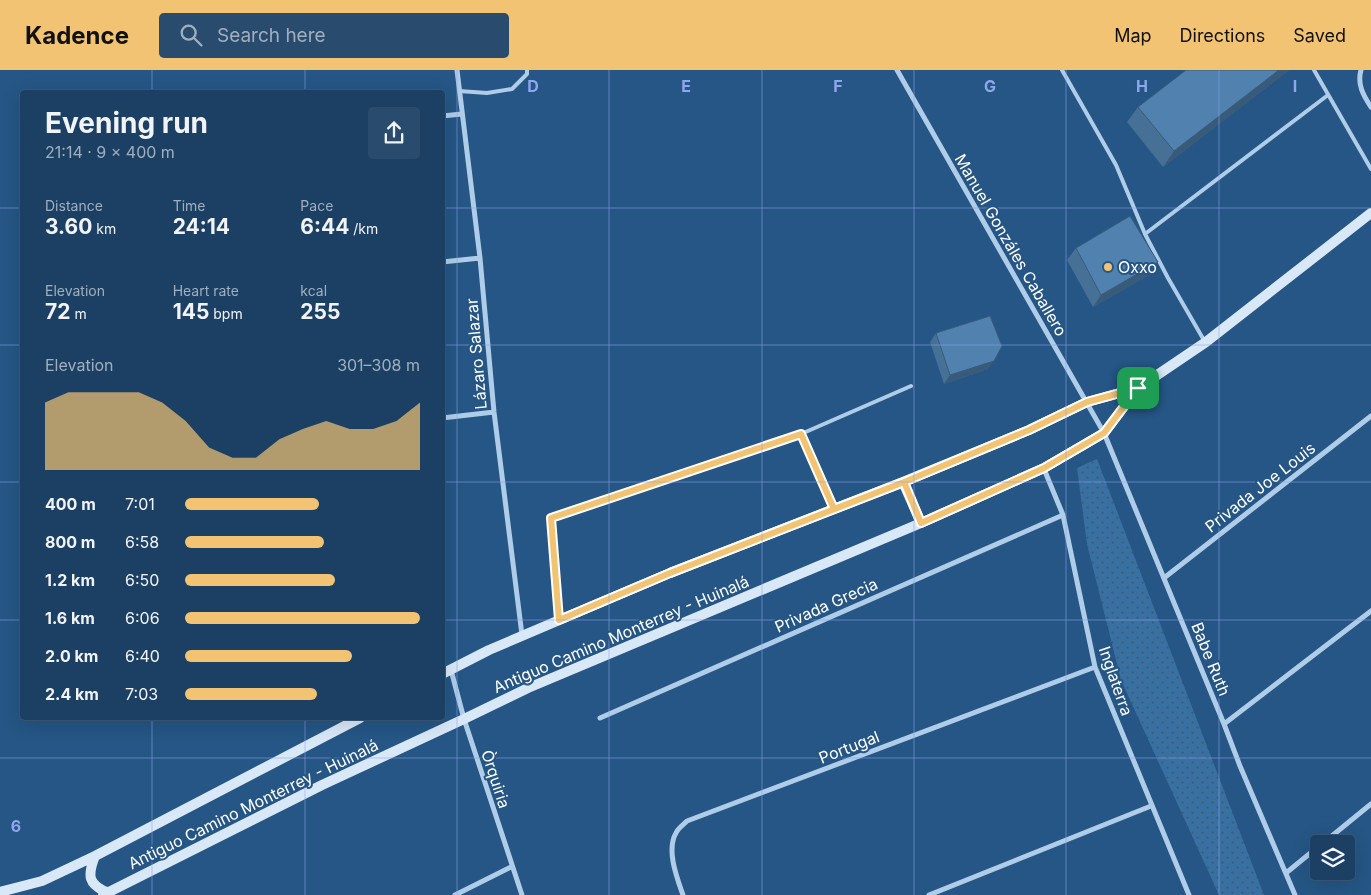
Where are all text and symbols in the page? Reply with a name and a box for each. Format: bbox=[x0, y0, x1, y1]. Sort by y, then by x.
search box bbox=[159, 13, 509, 58]
text: Kadence bbox=[25, 21, 129, 50]
icon: search bbox=[177, 21, 205, 49]
text: Search here bbox=[217, 24, 326, 47]
text: Map bbox=[1114, 25, 1152, 46]
text: Directions bbox=[1180, 25, 1265, 46]
text: Saved bbox=[1293, 25, 1346, 46]
text: D bbox=[527, 76, 539, 96]
text: E bbox=[681, 76, 691, 96]
text: F bbox=[833, 76, 843, 96]
text: G bbox=[984, 76, 996, 96]
text: H bbox=[1136, 76, 1148, 96]
text: I bbox=[1293, 76, 1297, 96]
text: Evening run bbox=[45, 106, 208, 140]
button: share bbox=[368, 107, 420, 159]
text: 21:14 · 9 × 400 m bbox=[45, 142, 175, 162]
street label: Manuel Gonzáles Caballero bbox=[951, 150, 1071, 340]
text: Distance bbox=[45, 197, 103, 214]
text: Time bbox=[173, 197, 206, 214]
text: Pace bbox=[300, 197, 333, 214]
text: 3.60 bbox=[45, 214, 92, 239]
text: 24:14 bbox=[173, 214, 230, 239]
text: 6:44 bbox=[300, 214, 349, 239]
text: km bbox=[92, 220, 116, 237]
text: /km bbox=[349, 220, 378, 237]
place label: Oxxo bbox=[1118, 257, 1157, 277]
marker: Oxxo bbox=[1102, 261, 1114, 273]
text: Elevation bbox=[45, 282, 105, 299]
text: Heart rate bbox=[173, 282, 239, 299]
text: kcal bbox=[300, 282, 327, 299]
street label: Lázaro Salazar bbox=[461, 298, 491, 410]
text: 72 bbox=[45, 299, 70, 324]
text: 145 bbox=[173, 299, 209, 324]
text: 255 bbox=[300, 299, 340, 324]
text: m bbox=[70, 305, 87, 322]
text: bpm bbox=[209, 305, 243, 322]
text: Elevation bbox=[45, 355, 114, 375]
text: 301–308 m bbox=[337, 355, 420, 375]
pin bbox=[1117, 367, 1159, 409]
icon: arrive bbox=[1124, 374, 1152, 402]
street label: Privada Joe Louis bbox=[1201, 438, 1319, 536]
text: 400 m bbox=[45, 494, 96, 514]
text: 7:01 bbox=[125, 494, 155, 514]
text: 800 m bbox=[45, 532, 95, 552]
text: 6:58 bbox=[125, 532, 159, 552]
text: 1.2 km bbox=[45, 570, 95, 590]
text: 6:50 bbox=[125, 570, 159, 590]
street label: Antiguo Camino Monterrey - Huinalá bbox=[490, 571, 752, 697]
street label: Privada Grecia bbox=[771, 573, 881, 637]
text: 1.6 km bbox=[45, 608, 95, 628]
text: 6:06 bbox=[125, 608, 160, 628]
street label: Babe Ruth bbox=[1187, 619, 1235, 699]
street label: Inglaterra bbox=[1095, 644, 1137, 718]
text: 2.0 km bbox=[45, 646, 98, 666]
text: 6:40 bbox=[125, 646, 160, 666]
text: 2.4 km bbox=[45, 684, 99, 704]
text: 7:03 bbox=[125, 684, 158, 704]
street label: Portugal bbox=[816, 726, 882, 768]
street label: Antiguo Camino Monterrey - Huinalá bbox=[125, 735, 381, 873]
street label: Òrquiria bbox=[477, 747, 515, 811]
text: 6 bbox=[11, 816, 21, 836]
map controls bbox=[1310, 835, 1355, 880]
button: layers bbox=[1310, 835, 1355, 880]

